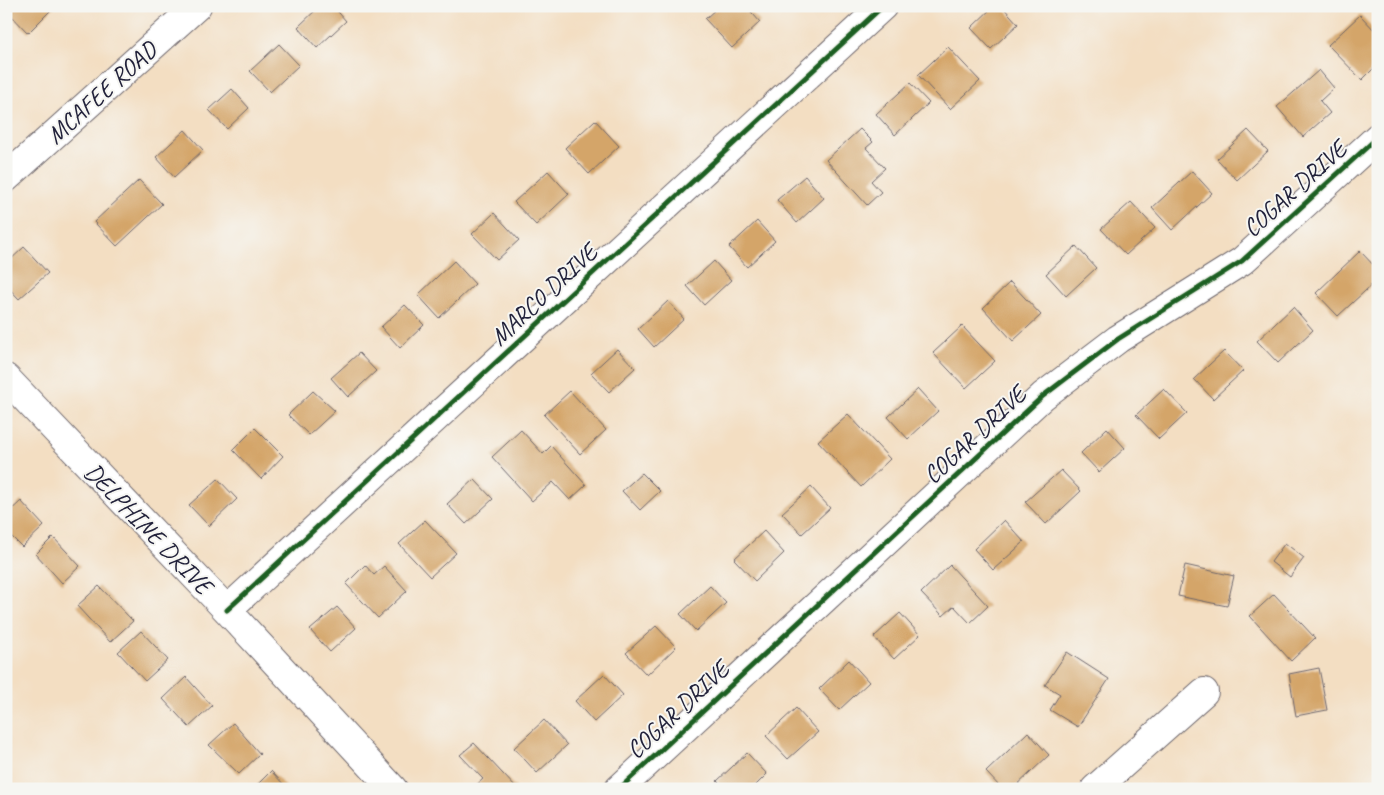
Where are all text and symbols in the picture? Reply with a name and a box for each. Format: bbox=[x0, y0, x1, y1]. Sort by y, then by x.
street label: MCAFEE ROAD bbox=[40, 34, 165, 151]
street label: COGAR DRIVE bbox=[1236, 132, 1356, 244]
street label: MARCO DRIVE bbox=[483, 235, 606, 353]
street label: COGAR DRIVE bbox=[916, 377, 1035, 491]
street label: DELPHINE DRIVE bbox=[78, 456, 221, 603]
street label: COGAR DRIVE bbox=[619, 652, 738, 766]

